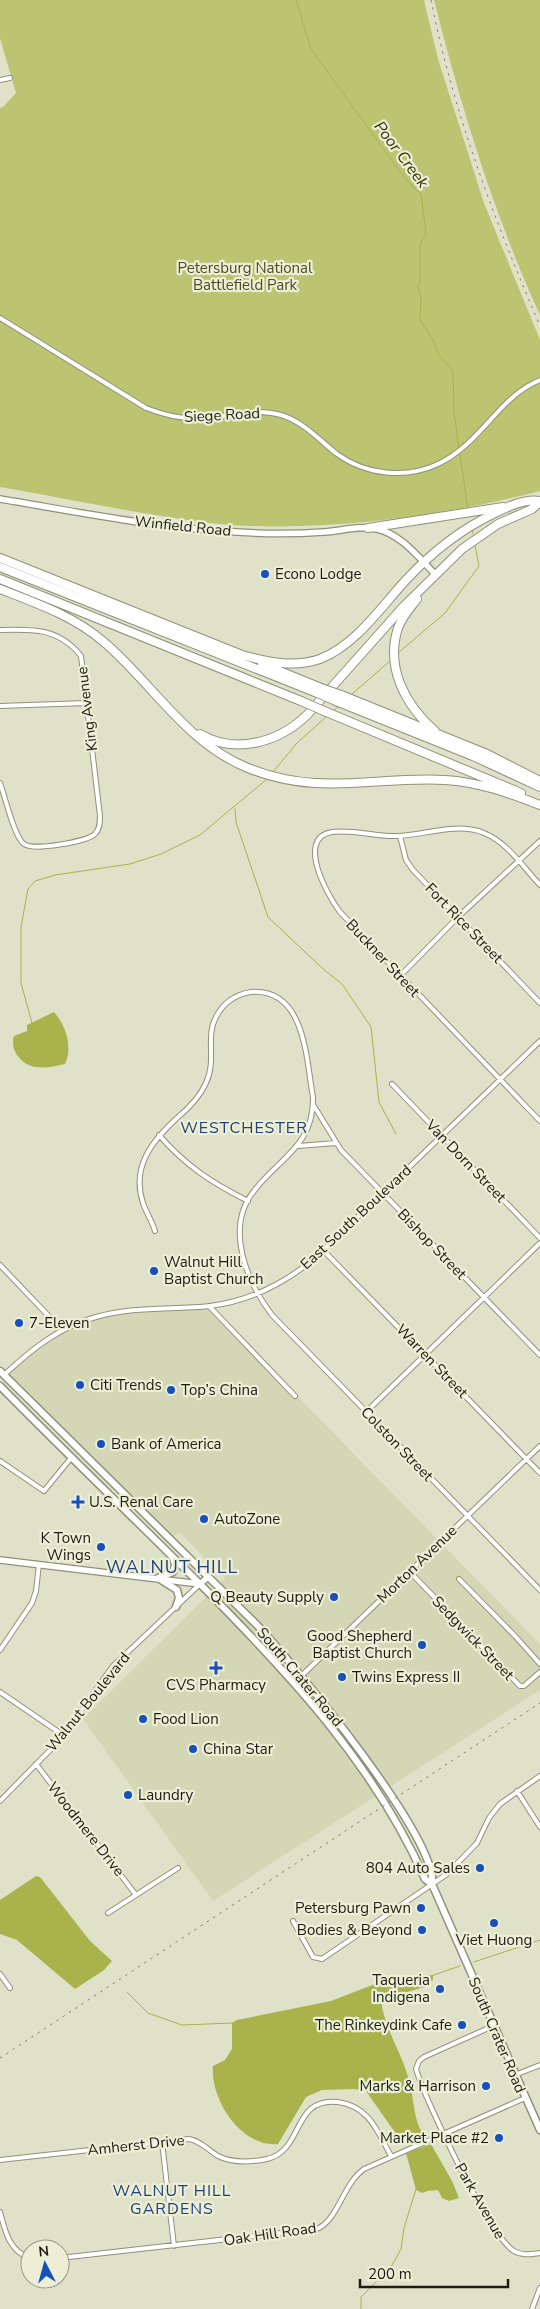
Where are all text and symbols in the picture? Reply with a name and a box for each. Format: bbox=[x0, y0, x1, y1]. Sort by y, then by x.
water label: Poor Creek bbox=[369, 117, 434, 193]
park label: Petersburg National Battlefield Park bbox=[178, 258, 313, 295]
street label: Siege Road bbox=[183, 403, 261, 427]
street label: Winfield Road bbox=[134, 511, 232, 541]
place label: Econo Lodge bbox=[275, 564, 361, 584]
marker: Econo Lodge bbox=[259, 568, 271, 580]
street label: King Avenue bbox=[72, 666, 102, 752]
street label: Fort Rice Street bbox=[421, 879, 508, 968]
street label: Buckner Street bbox=[342, 915, 425, 1002]
street label: Van Dorn Street bbox=[421, 1115, 511, 1207]
district label: WESTCHESTER bbox=[180, 1117, 308, 1139]
street label: East South Boulevard bbox=[296, 1160, 416, 1274]
street label: Bishop Street bbox=[393, 1204, 471, 1284]
place label: Walnut Hill Baptist Church bbox=[164, 1252, 264, 1289]
marker: Walnut Hill Baptist Church bbox=[148, 1265, 160, 1277]
place label: 7-Eleven bbox=[29, 1313, 89, 1333]
marker: 7-Eleven bbox=[13, 1317, 25, 1329]
street label: Warren Street bbox=[392, 1320, 473, 1403]
place label: Citi Trends bbox=[90, 1375, 162, 1395]
marker: Citi Trends bbox=[74, 1379, 86, 1391]
place label: Top’s China bbox=[181, 1380, 258, 1400]
marker: Top’s China bbox=[165, 1384, 177, 1396]
street label: Colston Street bbox=[356, 1402, 438, 1486]
place label: Bank of America bbox=[111, 1434, 222, 1454]
marker: Bank of America bbox=[95, 1438, 107, 1450]
place label: U.S. Renal Care bbox=[89, 1492, 193, 1512]
marker: U.S. Renal Care bbox=[71, 1495, 85, 1509]
place label: AutoZone bbox=[214, 1509, 280, 1529]
marker: AutoZone bbox=[198, 1513, 210, 1525]
street label: Morton Avenue bbox=[373, 1521, 461, 1607]
place label: K Town Wings bbox=[41, 1528, 91, 1565]
marker: K Town Wings bbox=[95, 1541, 107, 1553]
district label: WALNUT HILL bbox=[106, 1555, 238, 1579]
place label: Q Beauty Supply bbox=[210, 1587, 324, 1607]
marker: Q Beauty Supply bbox=[328, 1591, 340, 1603]
street label: Sedgwick Street bbox=[428, 1591, 519, 1685]
street label: South Crater Road bbox=[252, 1623, 348, 1731]
place label: Good Shepherd Baptist Church bbox=[307, 1626, 412, 1663]
marker: Good Shepherd Baptist Church bbox=[416, 1639, 428, 1651]
street label: Walnut Boulevard bbox=[42, 1648, 134, 1756]
marker: CVS Pharmacy bbox=[210, 1662, 222, 1674]
place label: Twins Express II bbox=[352, 1667, 460, 1687]
marker: Twins Express II bbox=[336, 1671, 348, 1683]
place label: CVS Pharmacy bbox=[166, 1675, 266, 1695]
place label: Food Lion bbox=[153, 1709, 219, 1729]
marker: Food Lion bbox=[137, 1713, 149, 1725]
place label: China Star bbox=[203, 1739, 274, 1759]
marker: China Star bbox=[187, 1743, 199, 1755]
street label: Woodmere Drive bbox=[43, 1778, 129, 1880]
place label: Laundry bbox=[138, 1785, 194, 1805]
marker: Laundry bbox=[122, 1789, 134, 1801]
place label: 804 Auto Sales bbox=[366, 1858, 470, 1878]
marker: 804 Auto Sales bbox=[474, 1862, 486, 1874]
place label: Petersburg Pawn bbox=[295, 1898, 411, 1918]
marker: Petersburg Pawn bbox=[415, 1902, 427, 1914]
marker: Viet Huong bbox=[488, 1917, 500, 1929]
place label: Bodies & Beyond bbox=[297, 1920, 412, 1940]
marker: Bodies & Beyond bbox=[416, 1924, 428, 1936]
place label: Viet Huong bbox=[455, 1930, 532, 1950]
place label: Taqueria Indigena bbox=[372, 1970, 430, 2007]
street label: South Crater Road bbox=[464, 1974, 530, 2096]
marker: Taqueria Indigena bbox=[434, 1983, 446, 1995]
place label: The Rinkeydink Cafe bbox=[315, 2015, 452, 2035]
marker: The Rinkeydink Cafe bbox=[456, 2019, 468, 2031]
place label: Marks & Harrison bbox=[360, 2076, 476, 2096]
marker: Marks & Harrison bbox=[480, 2080, 492, 2092]
place label: Market Place #2 bbox=[380, 2128, 489, 2148]
street label: Amherst Drive bbox=[87, 2130, 185, 2160]
marker: Market Place #2 bbox=[493, 2132, 505, 2144]
street label: Park Avenue bbox=[450, 2159, 510, 2243]
district label: WALNUT HILL GARDENS bbox=[113, 2180, 231, 2220]
street label: Oak Hill Road bbox=[222, 2218, 318, 2250]
north arrow bbox=[20, 2239, 70, 2289]
text: N bbox=[37, 2242, 50, 2262]
scale bar bbox=[360, 2256, 508, 2288]
text: 200 m bbox=[368, 2264, 412, 2284]

